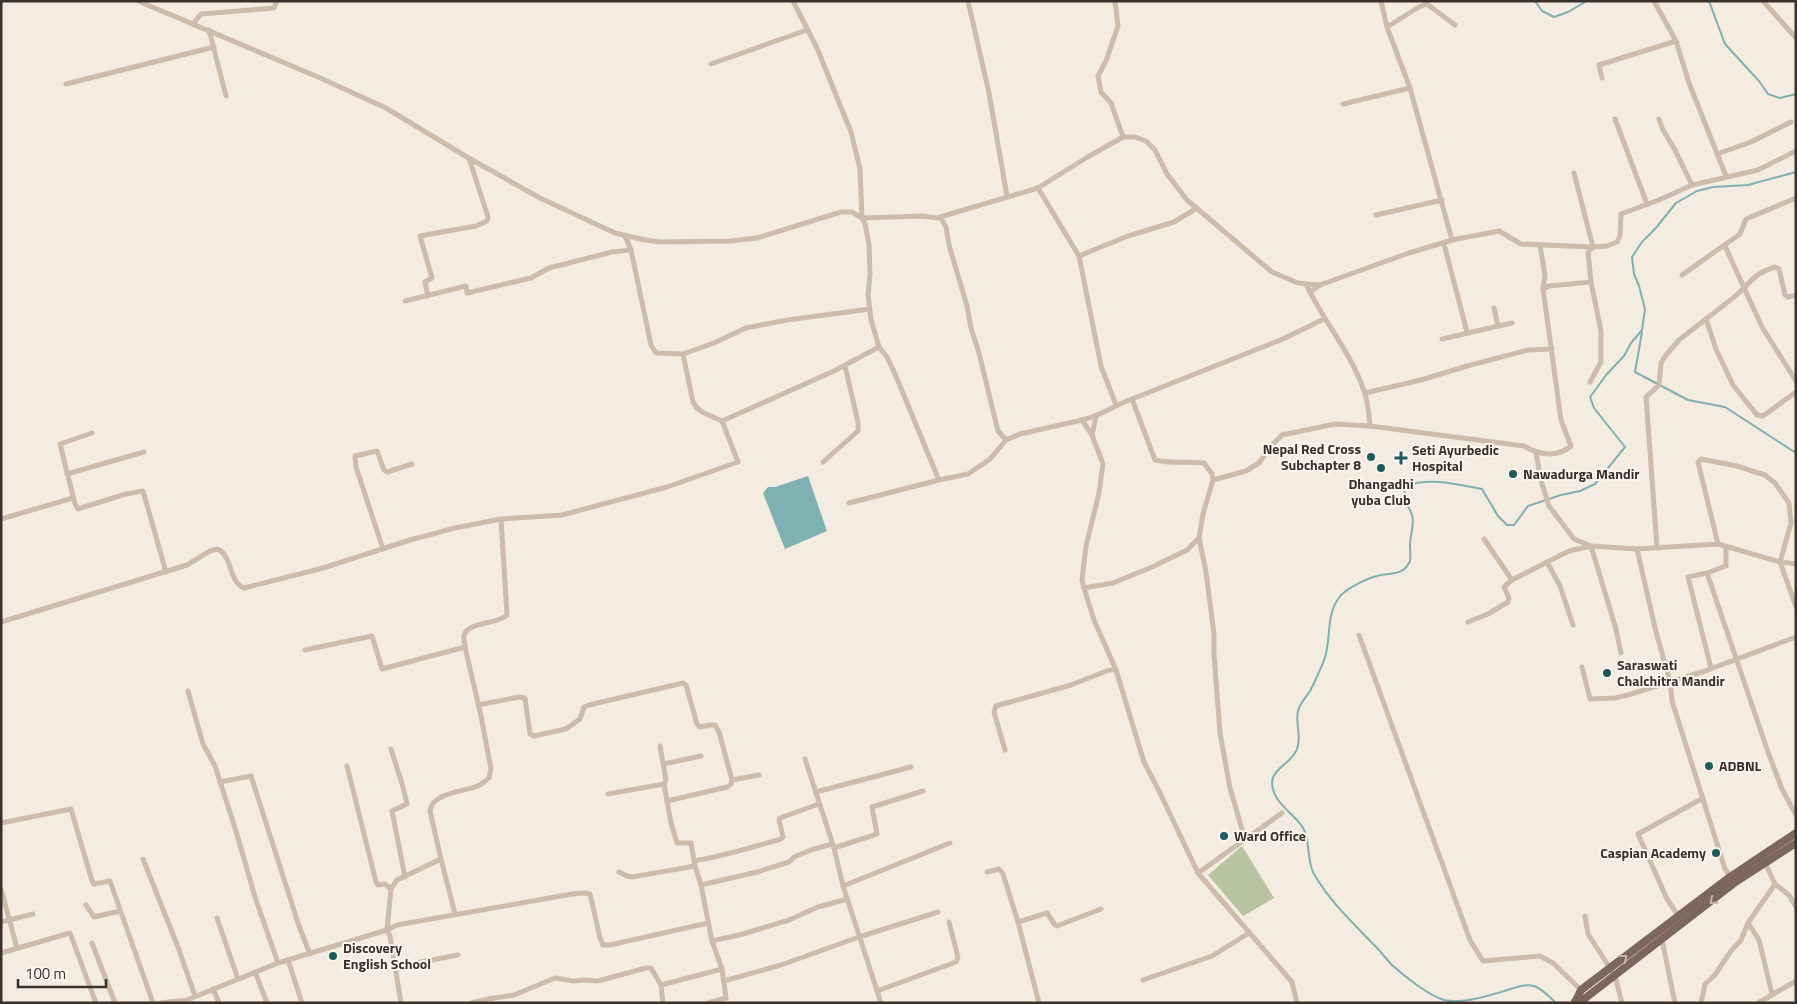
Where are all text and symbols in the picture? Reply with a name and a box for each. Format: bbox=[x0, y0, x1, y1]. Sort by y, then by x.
place label: Nepal Red Cross Subchapter 8 bbox=[1263, 438, 1361, 475]
place label: Seti Ayurbedic Hospital bbox=[1412, 439, 1499, 476]
marker: Nepal Red Cross Subchapter 8 bbox=[1365, 451, 1377, 463]
marker: Seti Ayurbedic Hospital bbox=[1394, 451, 1408, 465]
marker: Dhangadhi yuba Club bbox=[1375, 462, 1387, 474]
place label: Nawadurga Mandir bbox=[1523, 463, 1640, 484]
marker: Nawadurga Mandir bbox=[1507, 468, 1519, 480]
place label: Dhangadhi yuba Club bbox=[1348, 473, 1414, 510]
place label: Saraswati Chalchitra Mandir bbox=[1617, 654, 1725, 691]
marker: Saraswati Chalchitra Mandir bbox=[1601, 667, 1613, 679]
place label: ADBNL bbox=[1719, 755, 1762, 776]
marker: ADBNL bbox=[1703, 760, 1715, 772]
place label: Ward Office bbox=[1234, 825, 1306, 846]
marker: Ward Office bbox=[1218, 830, 1230, 842]
place label: Caspian Academy bbox=[1600, 842, 1706, 863]
marker: Caspian Academy bbox=[1710, 847, 1722, 859]
one-way arrow bbox=[1709, 895, 1718, 904]
place label: Discovery English School bbox=[343, 937, 431, 974]
marker: Discovery English School bbox=[327, 950, 339, 962]
one-way arrow bbox=[1618, 955, 1627, 964]
scale bar bbox=[18, 956, 105, 988]
text: 100 m bbox=[25, 962, 66, 985]

